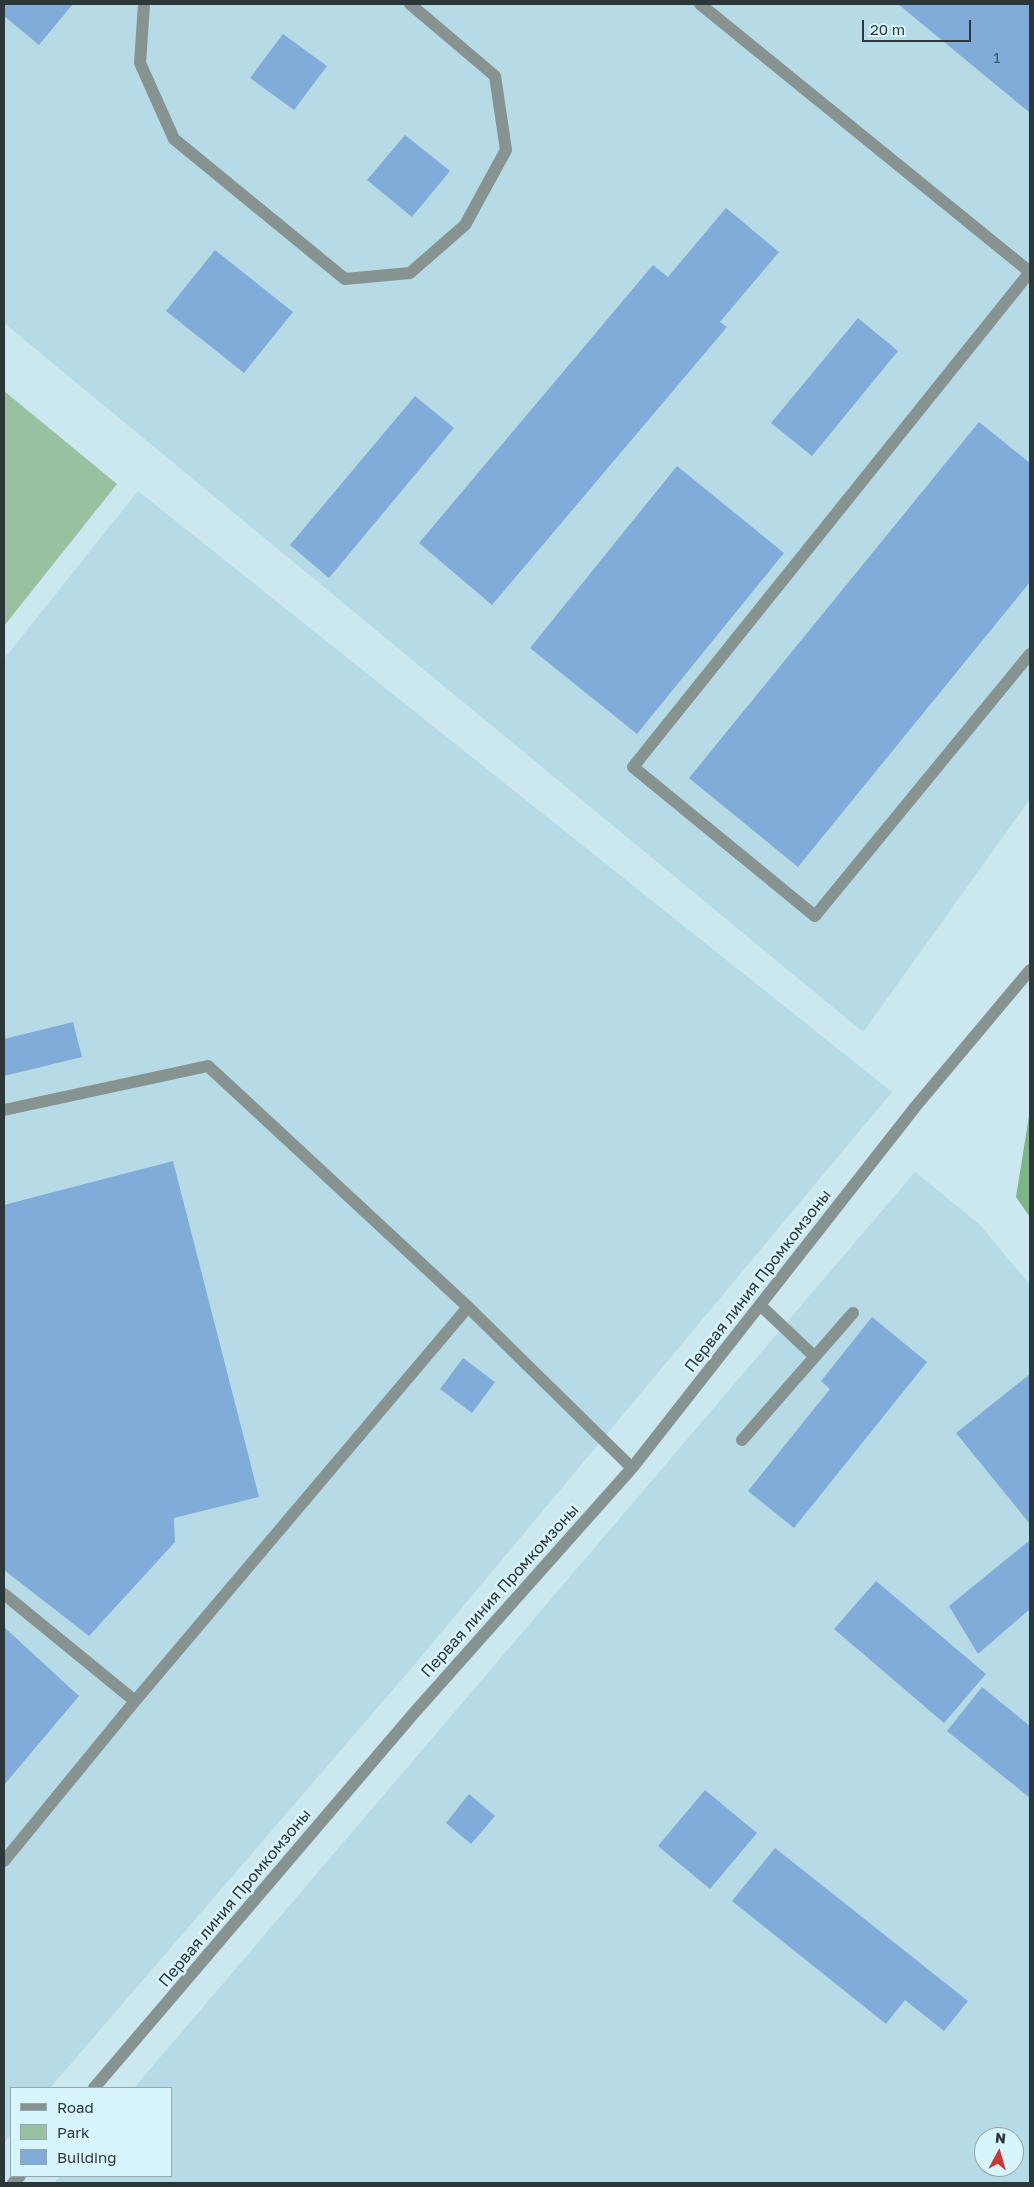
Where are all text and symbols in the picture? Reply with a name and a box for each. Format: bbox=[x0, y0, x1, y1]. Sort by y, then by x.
scale bar bbox=[864, 10, 973, 42]
text: 20 m bbox=[870, 20, 905, 38]
house number: 1 bbox=[994, 51, 1000, 67]
street label: Первая линия Промкомзоны bbox=[681, 1186, 835, 1376]
street label: Первая линия Промкомзоны bbox=[417, 1500, 583, 1682]
street label: Первая линия Промкомзоны bbox=[155, 1805, 315, 1991]
legend bbox=[10, 2087, 172, 2177]
text: Road bbox=[57, 2098, 94, 2116]
text: Park bbox=[57, 2123, 89, 2141]
north arrow bbox=[974, 2127, 1024, 2177]
text: N bbox=[994, 2129, 1007, 2147]
text: Building bbox=[57, 2148, 117, 2166]

